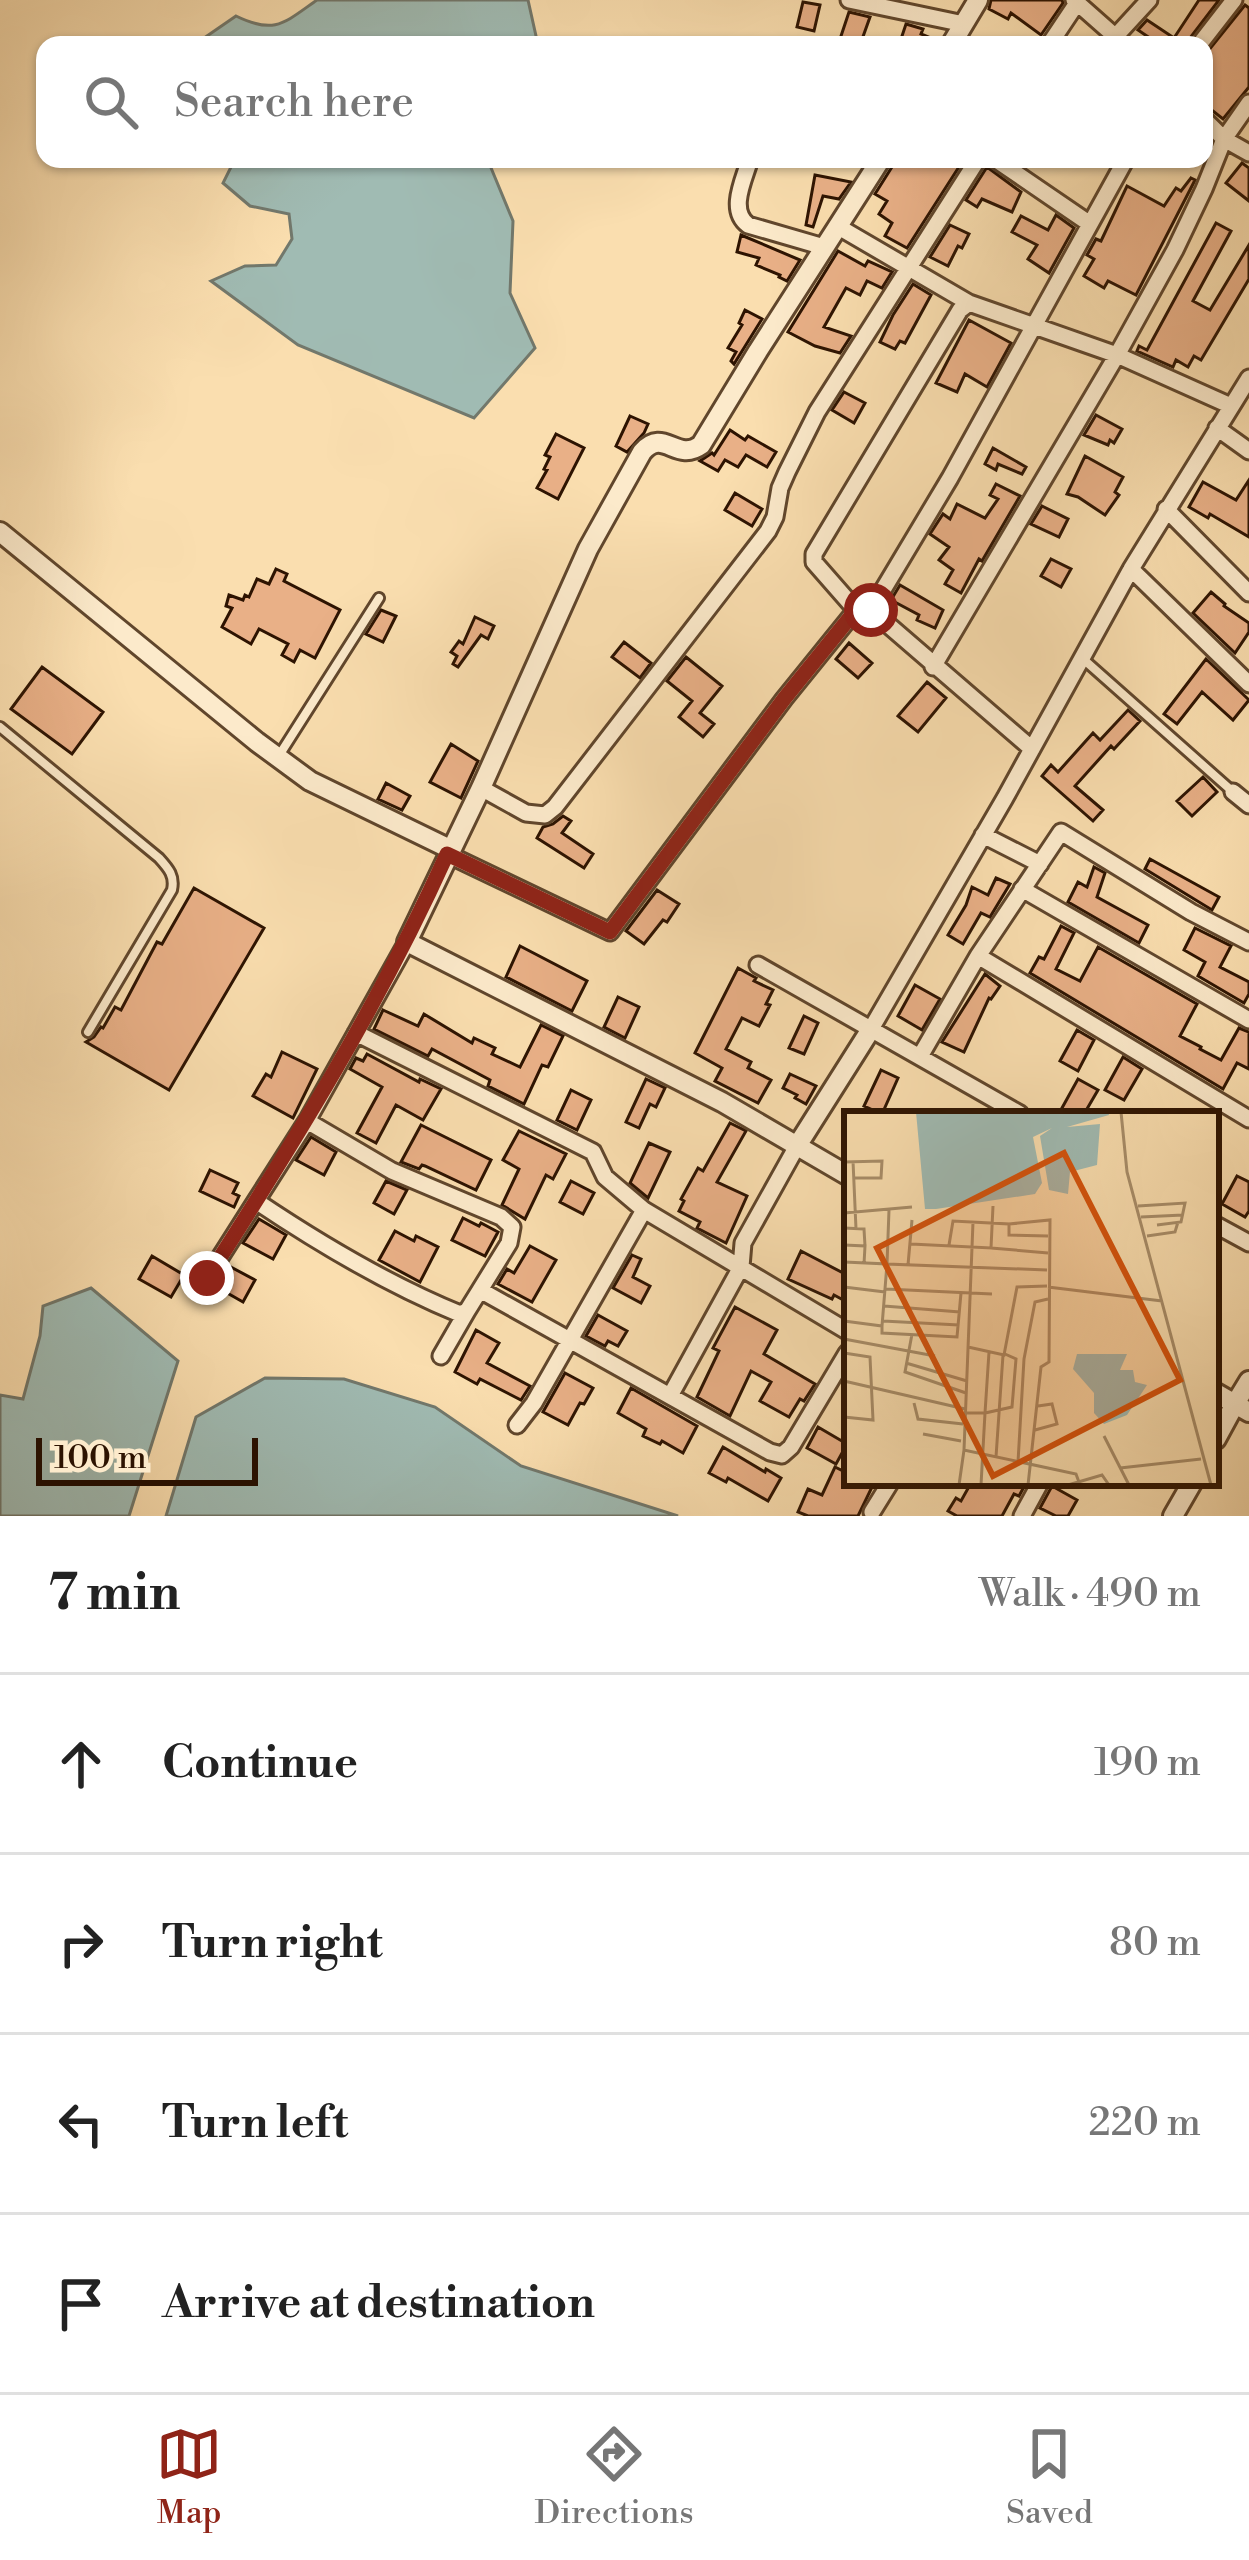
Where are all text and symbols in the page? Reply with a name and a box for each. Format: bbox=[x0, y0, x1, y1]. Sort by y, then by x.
search box bbox=[36, 36, 1213, 168]
icon: search bbox=[78, 69, 144, 135]
text: Search here bbox=[174, 74, 414, 131]
route start bbox=[844, 583, 898, 637]
inset map bbox=[844, 1111, 1219, 1486]
route end bbox=[180, 1251, 234, 1305]
scale bar bbox=[36, 1432, 258, 1485]
text: 100 m bbox=[54, 1438, 147, 1479]
text: 7 min bbox=[48, 1562, 180, 1626]
text: Walk · 490 m bbox=[979, 1570, 1201, 1619]
icon: ahead bbox=[48, 1731, 114, 1797]
text: Continue bbox=[162, 1735, 358, 1792]
text: 190 m bbox=[1094, 1739, 1201, 1788]
icon: right bbox=[48, 1911, 114, 1977]
text: Turn right bbox=[162, 1915, 383, 1972]
text: 80 m bbox=[1109, 1919, 1201, 1968]
icon: left bbox=[48, 2091, 114, 2157]
text: Turn left bbox=[162, 2095, 348, 2152]
text: 220 m bbox=[1088, 2099, 1201, 2148]
icon: arrive bbox=[48, 2271, 114, 2337]
text: Arrive at destination bbox=[162, 2275, 595, 2332]
tab: Map bbox=[156, 2421, 222, 2534]
tab: Directions bbox=[535, 2421, 694, 2534]
tab: Saved bbox=[1006, 2421, 1093, 2534]

